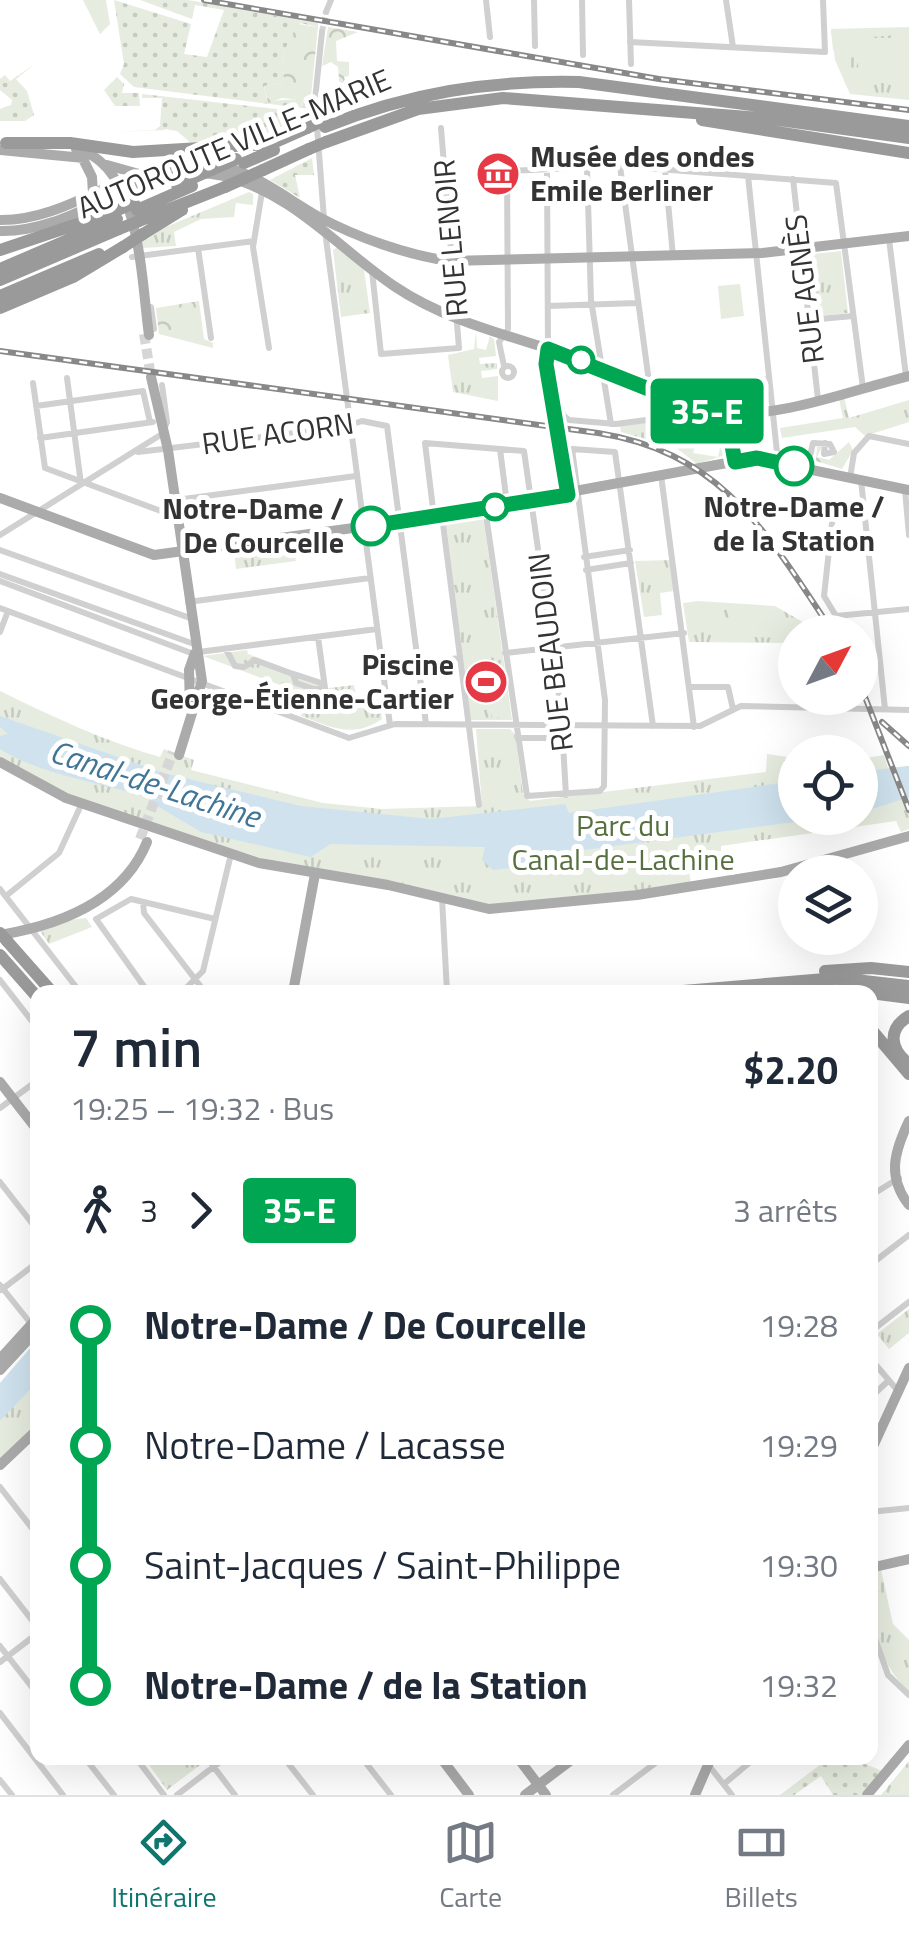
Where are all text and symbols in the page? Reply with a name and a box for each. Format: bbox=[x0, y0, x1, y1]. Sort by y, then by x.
street label: AUTOROUTE VILLE-MARIE bbox=[70, 56, 398, 230]
place label: Musée des ondes Emile Berliner bbox=[530, 133, 755, 213]
museum icon: Musée des ondes Emile Berliner bbox=[475, 151, 521, 197]
street label: RUE LENOIR bbox=[420, 157, 480, 319]
street label: RUE AGNÈS bbox=[772, 212, 836, 366]
unlabelled marker bbox=[568, 347, 594, 373]
line badge: 35-E bbox=[637, 378, 777, 444]
text: 35-E bbox=[671, 384, 743, 438]
street label: RUE ACORN bbox=[199, 400, 357, 466]
marker: Notre-Dame / de la Station bbox=[775, 447, 813, 485]
place label: Notre-Dame / de la Station bbox=[703, 483, 885, 563]
place label: Notre-Dame / De Courcelle bbox=[162, 485, 344, 565]
unlabelled marker bbox=[482, 494, 508, 520]
marker: Notre-Dame / De Courcelle bbox=[352, 507, 390, 545]
street label: RUE BEAUDOIN bbox=[515, 550, 585, 754]
north arrow bbox=[778, 615, 878, 715]
map controls bbox=[778, 615, 878, 955]
place label: Piscine George-Étienne-Cartier bbox=[150, 641, 454, 721]
sports icon: Piscine George-Étienne-Cartier bbox=[463, 659, 509, 705]
water label: Canal-de-Lachine bbox=[44, 726, 269, 840]
button: locate bbox=[778, 735, 878, 835]
park label: Parc du Canal-de-Lachine bbox=[511, 802, 735, 882]
button: layers bbox=[778, 855, 878, 955]
text: 7 min bbox=[70, 1005, 202, 1088]
text: $2.20 bbox=[743, 1041, 838, 1099]
text: 19:25 – 19:32 · Bus bbox=[70, 1084, 334, 1132]
icon: walk bbox=[70, 1183, 125, 1238]
icon: forward bbox=[173, 1183, 228, 1238]
text: 35-E bbox=[263, 1183, 336, 1237]
text: 3 bbox=[140, 1186, 158, 1234]
text: 3 arrêts bbox=[733, 1186, 838, 1234]
text: Notre-Dame / De Courcelle bbox=[144, 1296, 586, 1354]
text: 19:28 bbox=[759, 1301, 838, 1349]
text: Notre-Dame / Lacasse bbox=[144, 1416, 506, 1474]
text: 19:29 bbox=[759, 1421, 838, 1469]
text: Saint-Jacques / Saint-Philippe bbox=[144, 1536, 621, 1594]
text: 19:30 bbox=[759, 1541, 838, 1589]
text: Notre-Dame / de la Station bbox=[144, 1656, 588, 1714]
text: 19:32 bbox=[759, 1661, 838, 1709]
tab: Itinéraire bbox=[111, 1815, 217, 1918]
tab: Carte bbox=[439, 1815, 502, 1918]
tab: Billets bbox=[725, 1815, 798, 1918]

